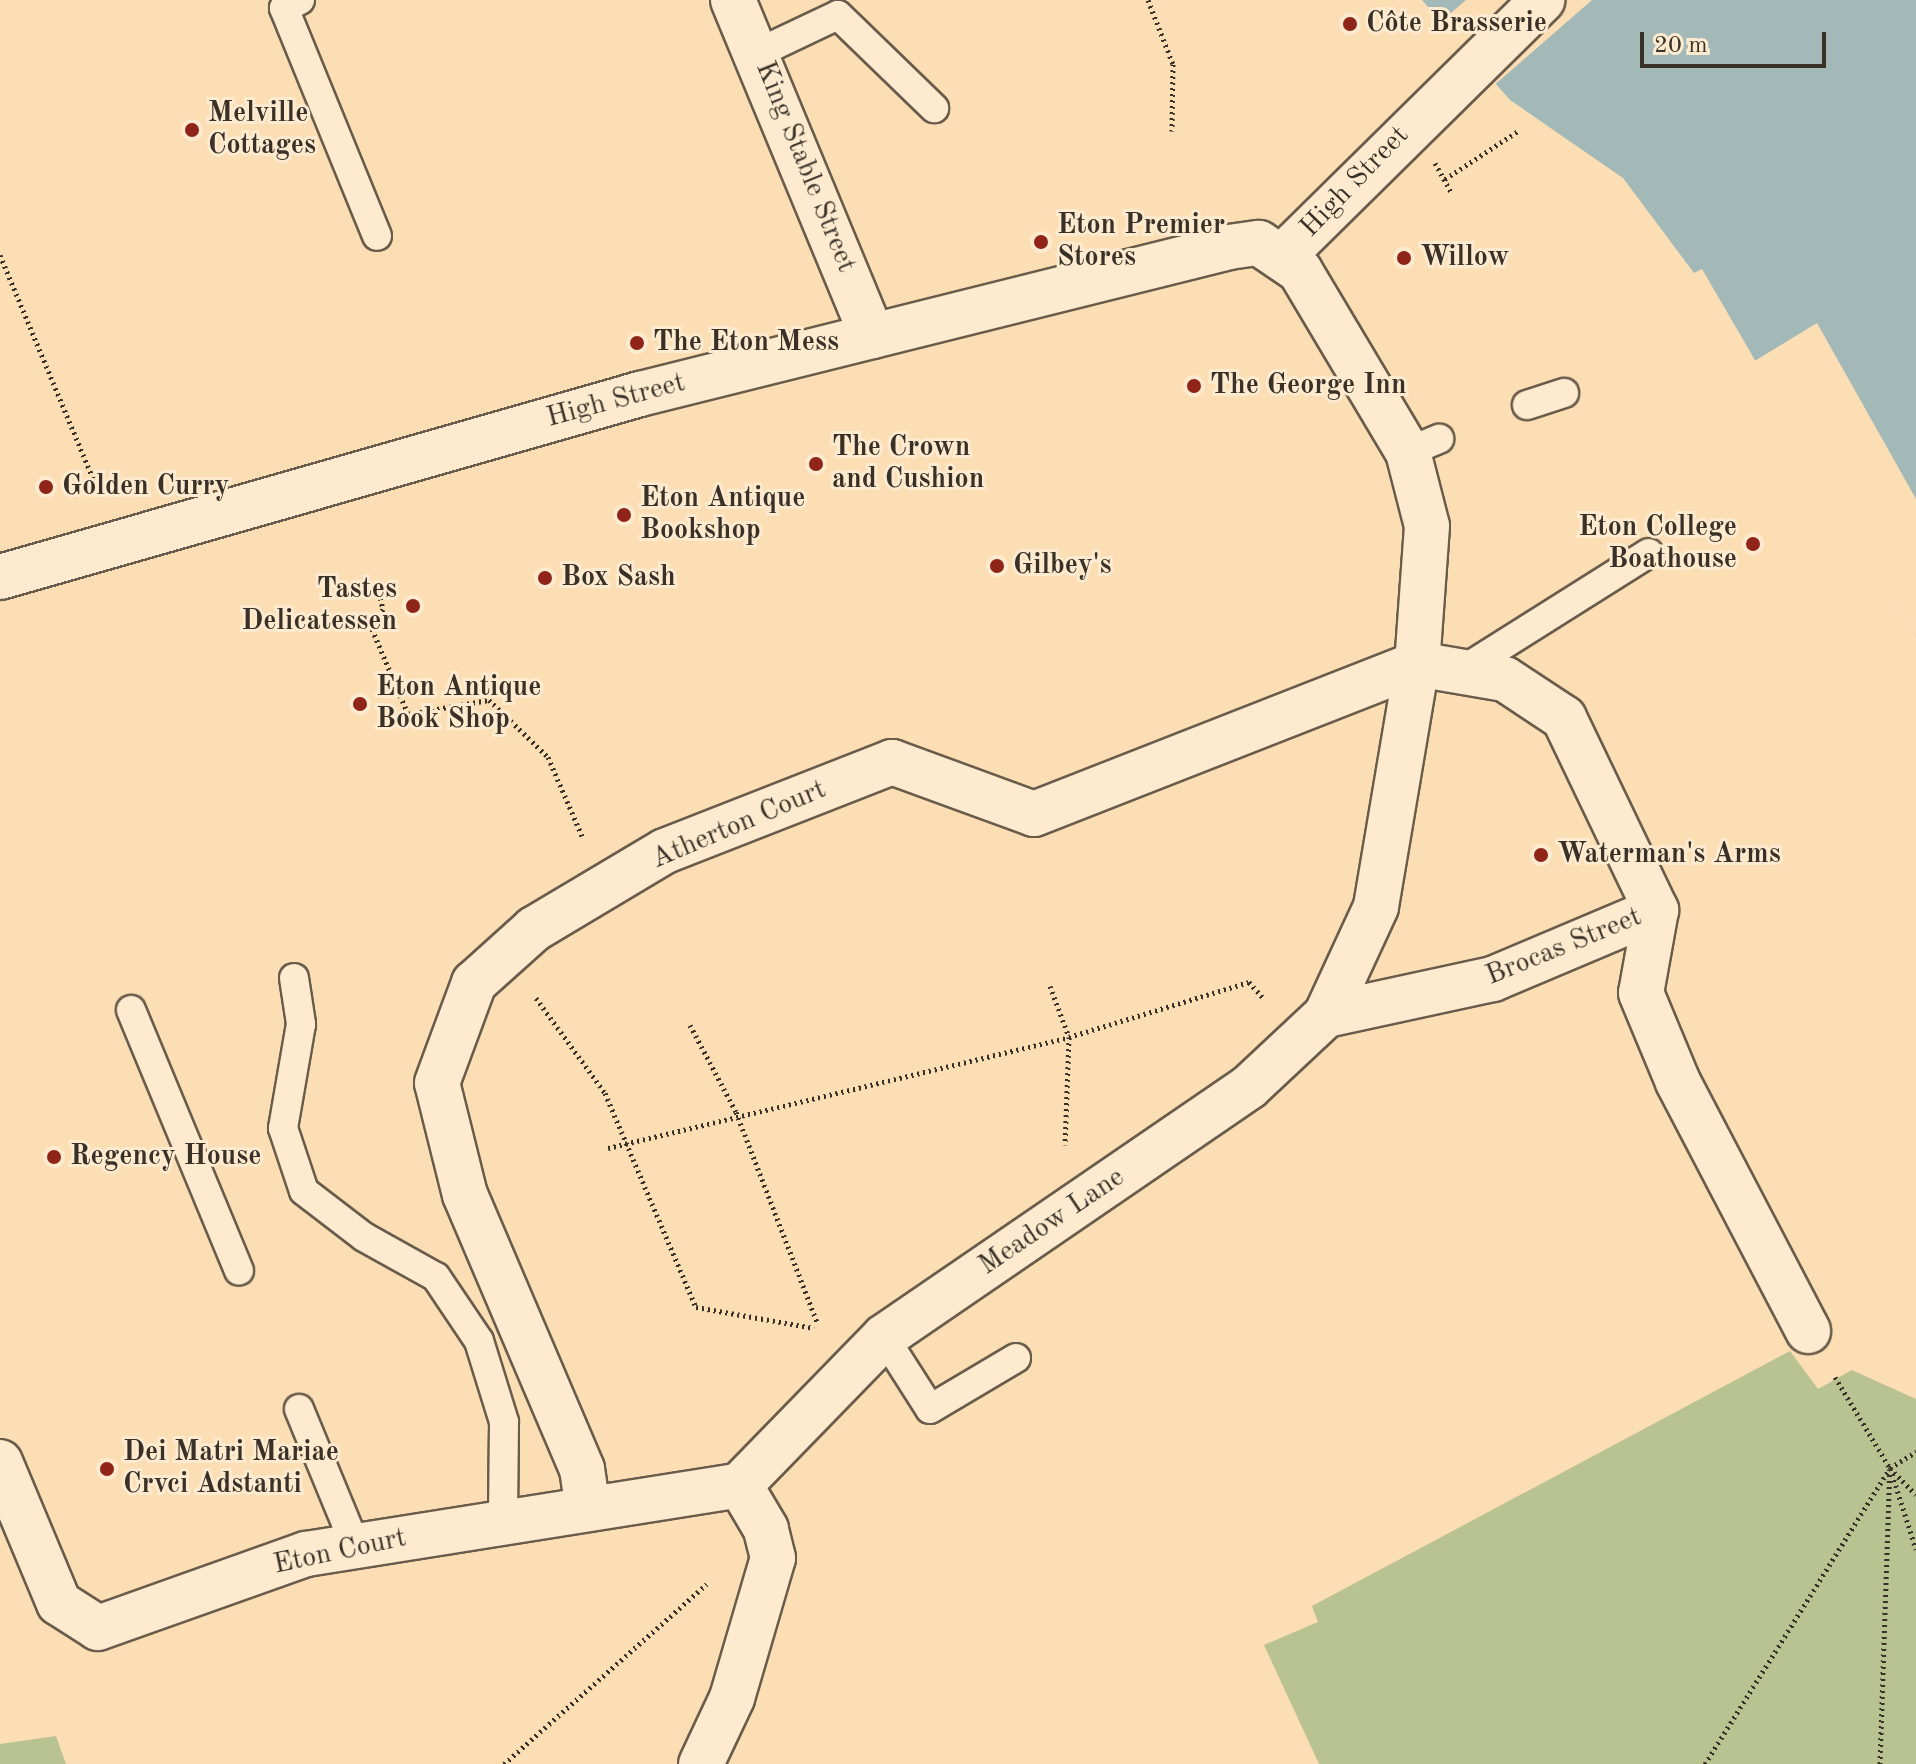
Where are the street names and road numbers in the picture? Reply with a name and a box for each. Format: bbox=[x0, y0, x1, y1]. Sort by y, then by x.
street label: King Stable Street bbox=[747, 57, 863, 277]
street label: High Street bbox=[1294, 119, 1416, 245]
street label: High Street bbox=[543, 366, 689, 436]
street label: Atherton Court bbox=[647, 773, 831, 877]
street label: Brocas Street bbox=[1481, 901, 1647, 993]
street label: Meadow Lane bbox=[973, 1161, 1131, 1283]
street label: Eton Court bbox=[271, 1522, 409, 1582]

